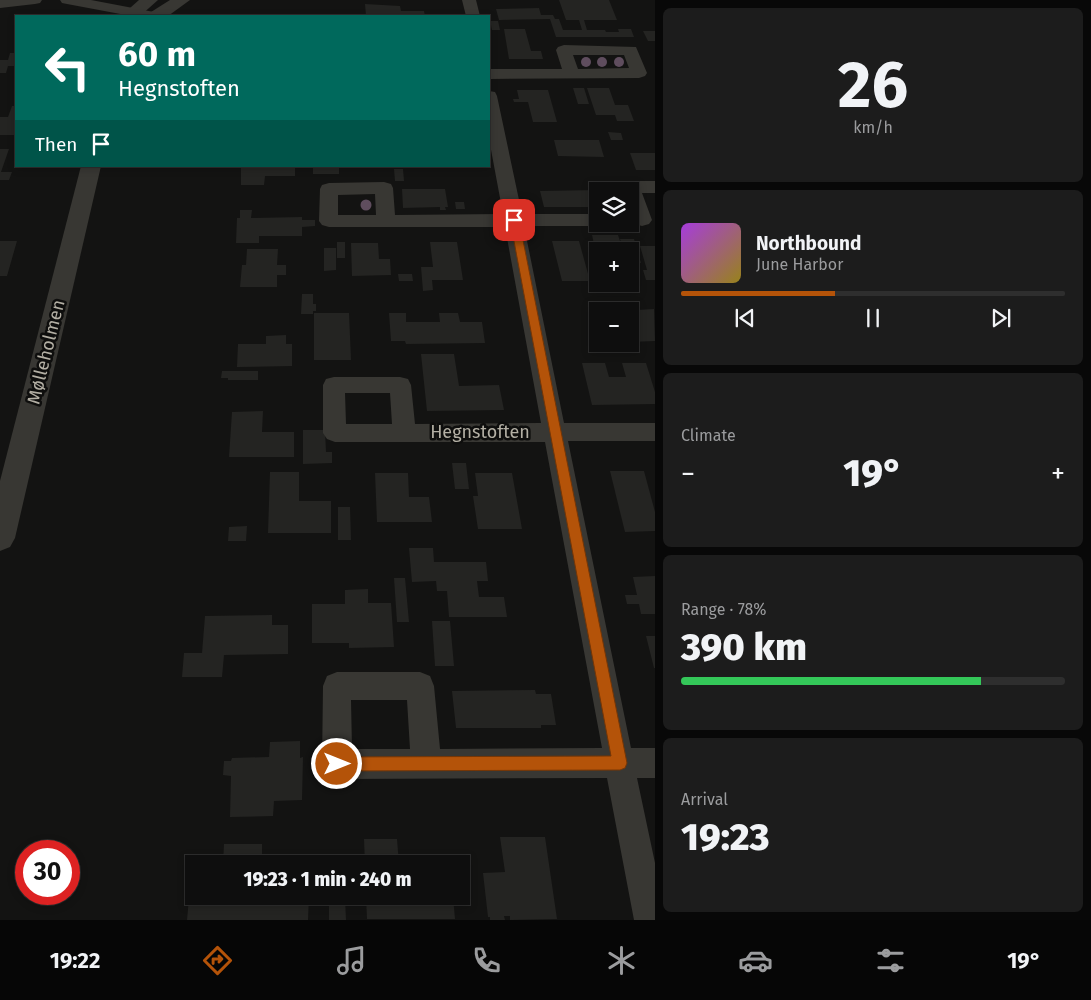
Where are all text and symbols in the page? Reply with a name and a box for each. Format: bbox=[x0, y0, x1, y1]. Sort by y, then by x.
text: 60 m bbox=[118, 33, 196, 75]
icon: left bbox=[35, 35, 100, 100]
text: 26 bbox=[838, 46, 908, 124]
text: Hegnstoften bbox=[118, 75, 240, 102]
text: km/h bbox=[853, 118, 893, 137]
icon: arrive bbox=[87, 130, 115, 158]
text: Then bbox=[35, 133, 77, 156]
map controls bbox=[589, 182, 639, 352]
button: layers bbox=[589, 182, 639, 232]
pin bbox=[493, 199, 535, 241]
icon: arrive bbox=[500, 206, 528, 234]
text: Northbound bbox=[756, 232, 861, 255]
button: + bbox=[589, 242, 639, 292]
text: June Harbor bbox=[756, 255, 843, 274]
street label: Mølleholmen bbox=[22, 297, 70, 407]
button: − bbox=[589, 302, 639, 352]
icon: previous bbox=[731, 304, 759, 332]
icon: pause bbox=[859, 304, 887, 332]
icon: next bbox=[987, 304, 1015, 332]
street label: Hegnstoften bbox=[430, 421, 530, 443]
text: Climate bbox=[681, 426, 736, 445]
text: 19° bbox=[843, 450, 903, 496]
text: − bbox=[681, 457, 695, 490]
text: + bbox=[1051, 457, 1065, 490]
text: Range · 78% bbox=[681, 600, 767, 619]
text: 390 km bbox=[681, 624, 807, 670]
position arrow bbox=[310, 737, 362, 789]
text: Arrival bbox=[681, 790, 728, 809]
text: 19:23 bbox=[681, 814, 769, 860]
speed limit sign: 30 bbox=[15, 840, 80, 905]
text: 19:23 · 1 min · 240 m bbox=[243, 868, 412, 891]
icon: directions bbox=[200, 943, 235, 978]
icon: music bbox=[334, 943, 369, 978]
icon: phone bbox=[469, 943, 504, 978]
icon: climate bbox=[604, 943, 639, 978]
icon: car bbox=[738, 943, 773, 978]
icon: filters bbox=[873, 943, 908, 978]
text: 19:22 bbox=[50, 947, 100, 974]
text: 19° bbox=[1007, 947, 1041, 974]

